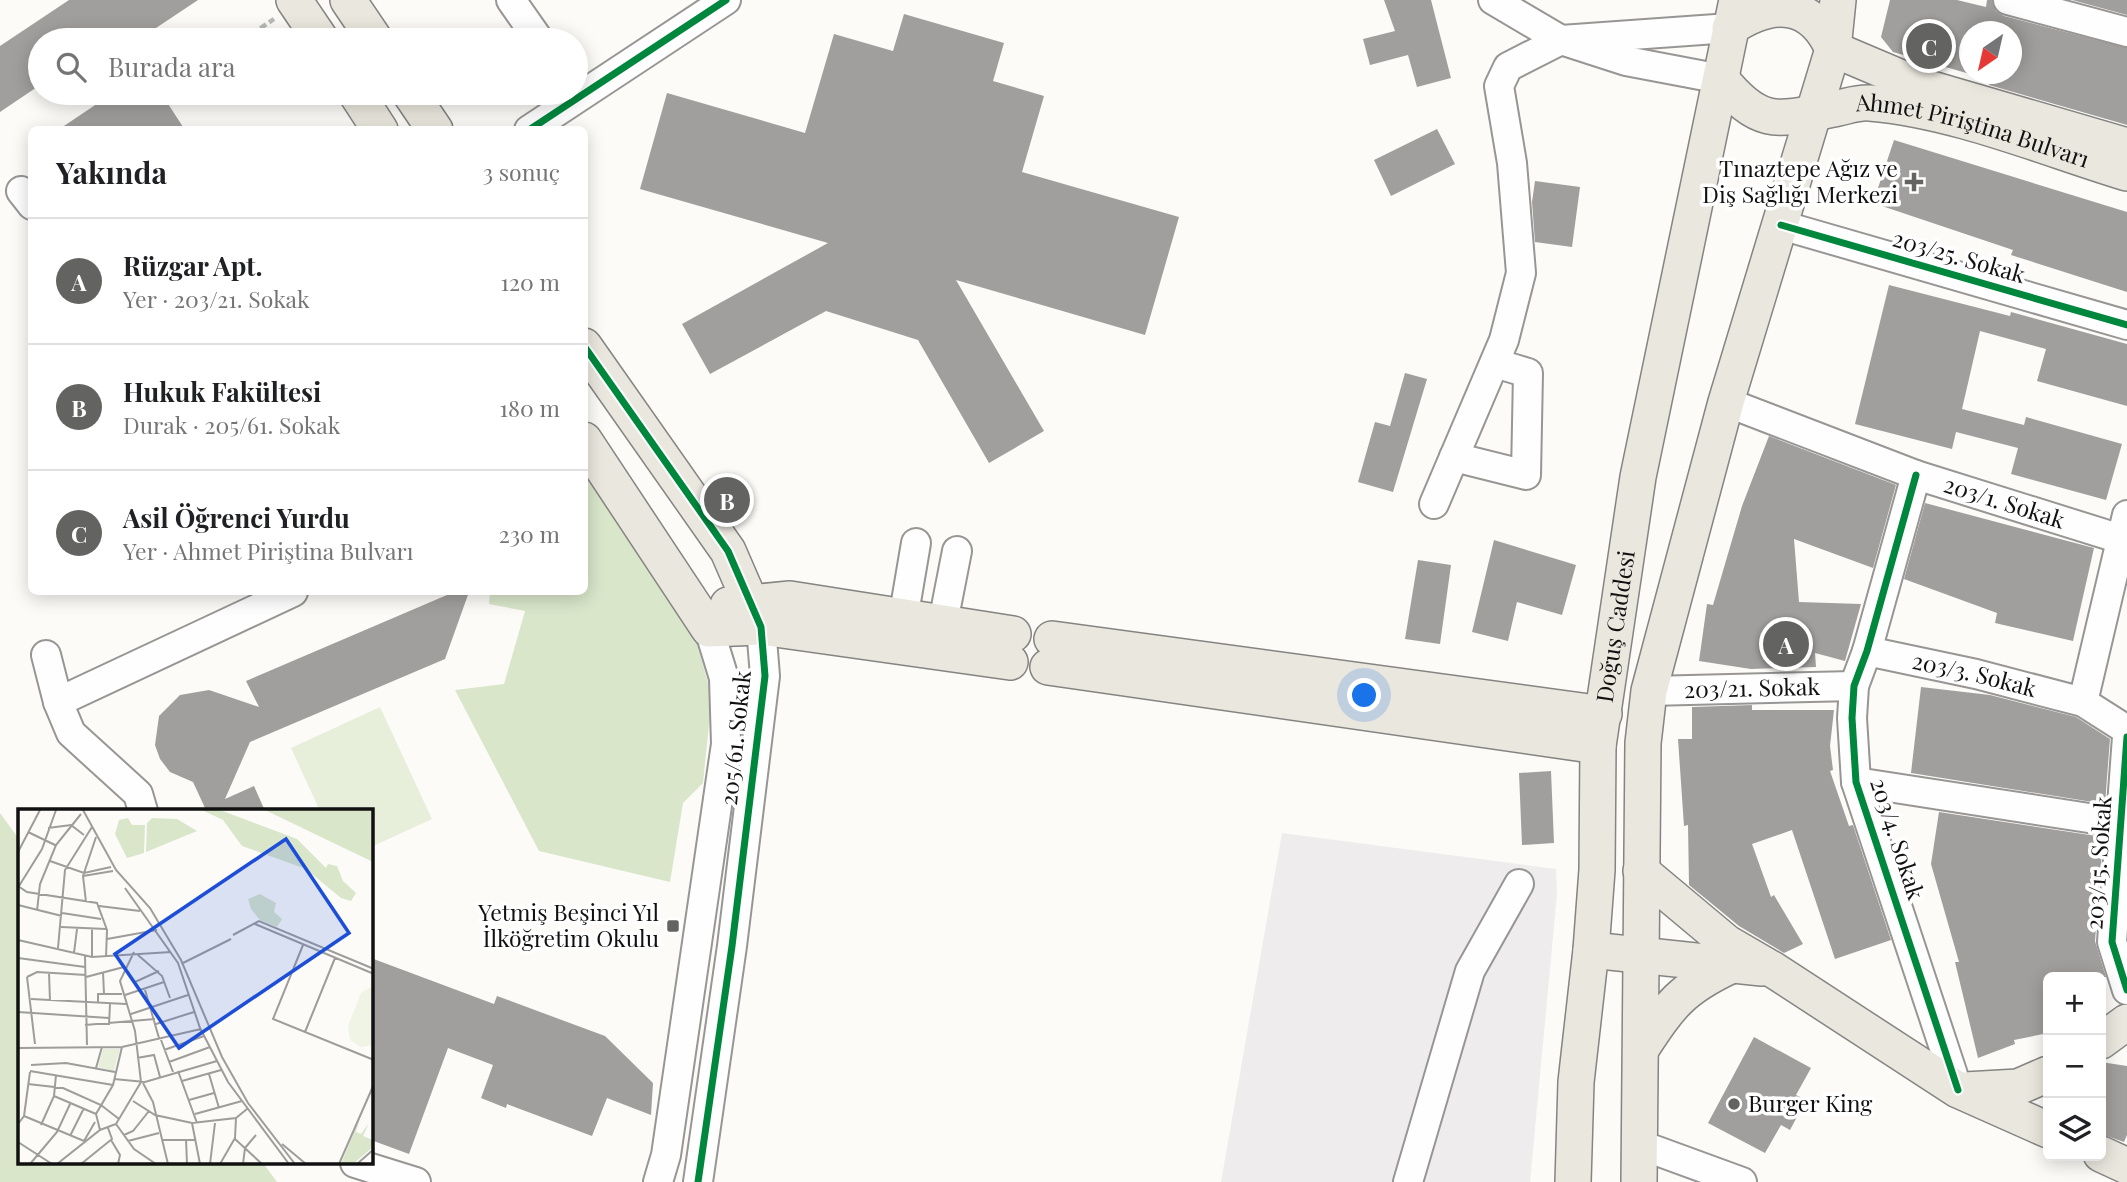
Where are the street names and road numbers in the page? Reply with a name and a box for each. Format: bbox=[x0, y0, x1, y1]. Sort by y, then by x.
street label: Ahmet Piriştina Bulvarı bbox=[1853, 85, 2094, 174]
street label: 203/25. Sokak bbox=[1889, 222, 2030, 289]
street label: 203/1. Sokak bbox=[1940, 468, 2069, 535]
street label: Doğuş Caddesi bbox=[1588, 548, 1641, 704]
street label: 203/3. Sokak bbox=[1910, 644, 2040, 703]
street label: 205/61. Sokak bbox=[712, 668, 757, 807]
street label: 203/21. Sokak bbox=[1684, 670, 1821, 704]
street label: 203/4. Sokak bbox=[1864, 774, 1933, 904]
street label: 203/15. Sokak bbox=[2077, 794, 2118, 931]

